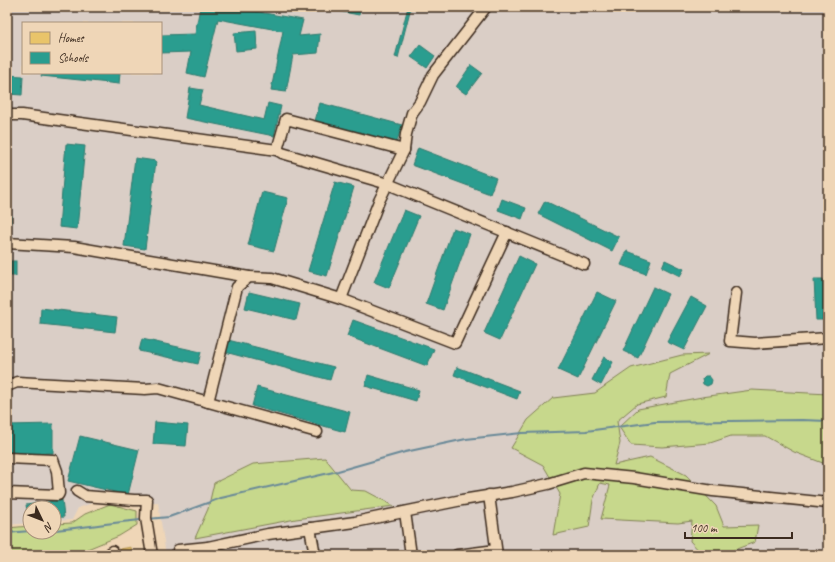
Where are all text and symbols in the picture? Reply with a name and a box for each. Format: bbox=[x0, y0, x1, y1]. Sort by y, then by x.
legend bbox=[22, 22, 162, 74]
text: Homes bbox=[58, 30, 85, 46]
text: Schools bbox=[58, 50, 90, 66]
north arrow bbox=[22, 500, 62, 540]
scale bar bbox=[685, 514, 792, 540]
text: N bbox=[40, 520, 57, 536]
text: 100 m bbox=[691, 520, 718, 536]

